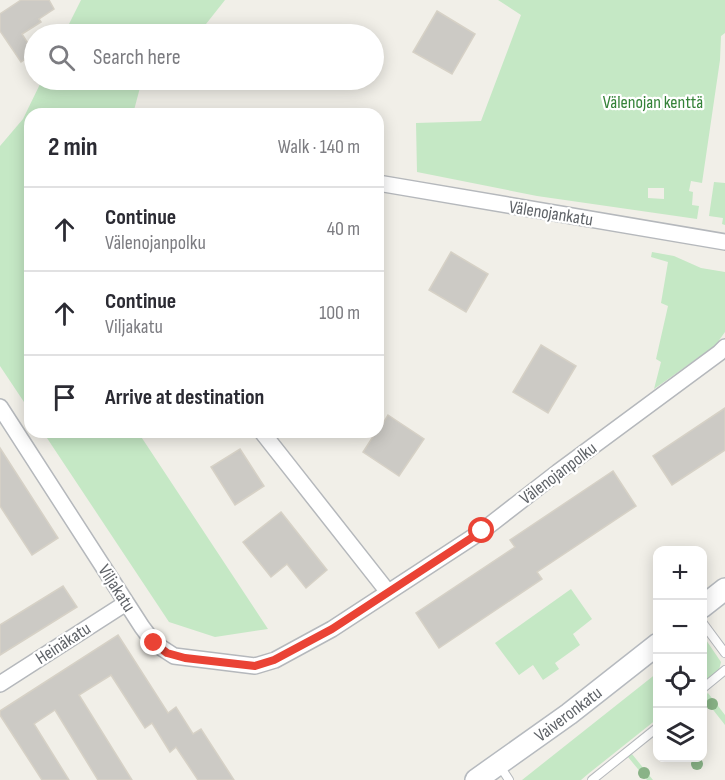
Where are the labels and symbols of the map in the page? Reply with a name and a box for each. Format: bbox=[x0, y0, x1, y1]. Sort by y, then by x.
park label: Välenojan kenttä bbox=[603, 92, 703, 113]
street label: Välenojankatu bbox=[507, 196, 594, 231]
street label: Välenojanpolku bbox=[516, 438, 601, 509]
route start bbox=[468, 517, 494, 543]
street label: Viljakatu bbox=[94, 561, 140, 616]
street label: Heinäkatu bbox=[32, 618, 95, 669]
route end bbox=[140, 629, 166, 655]
street label: Vaiveronkatu bbox=[531, 682, 606, 746]

